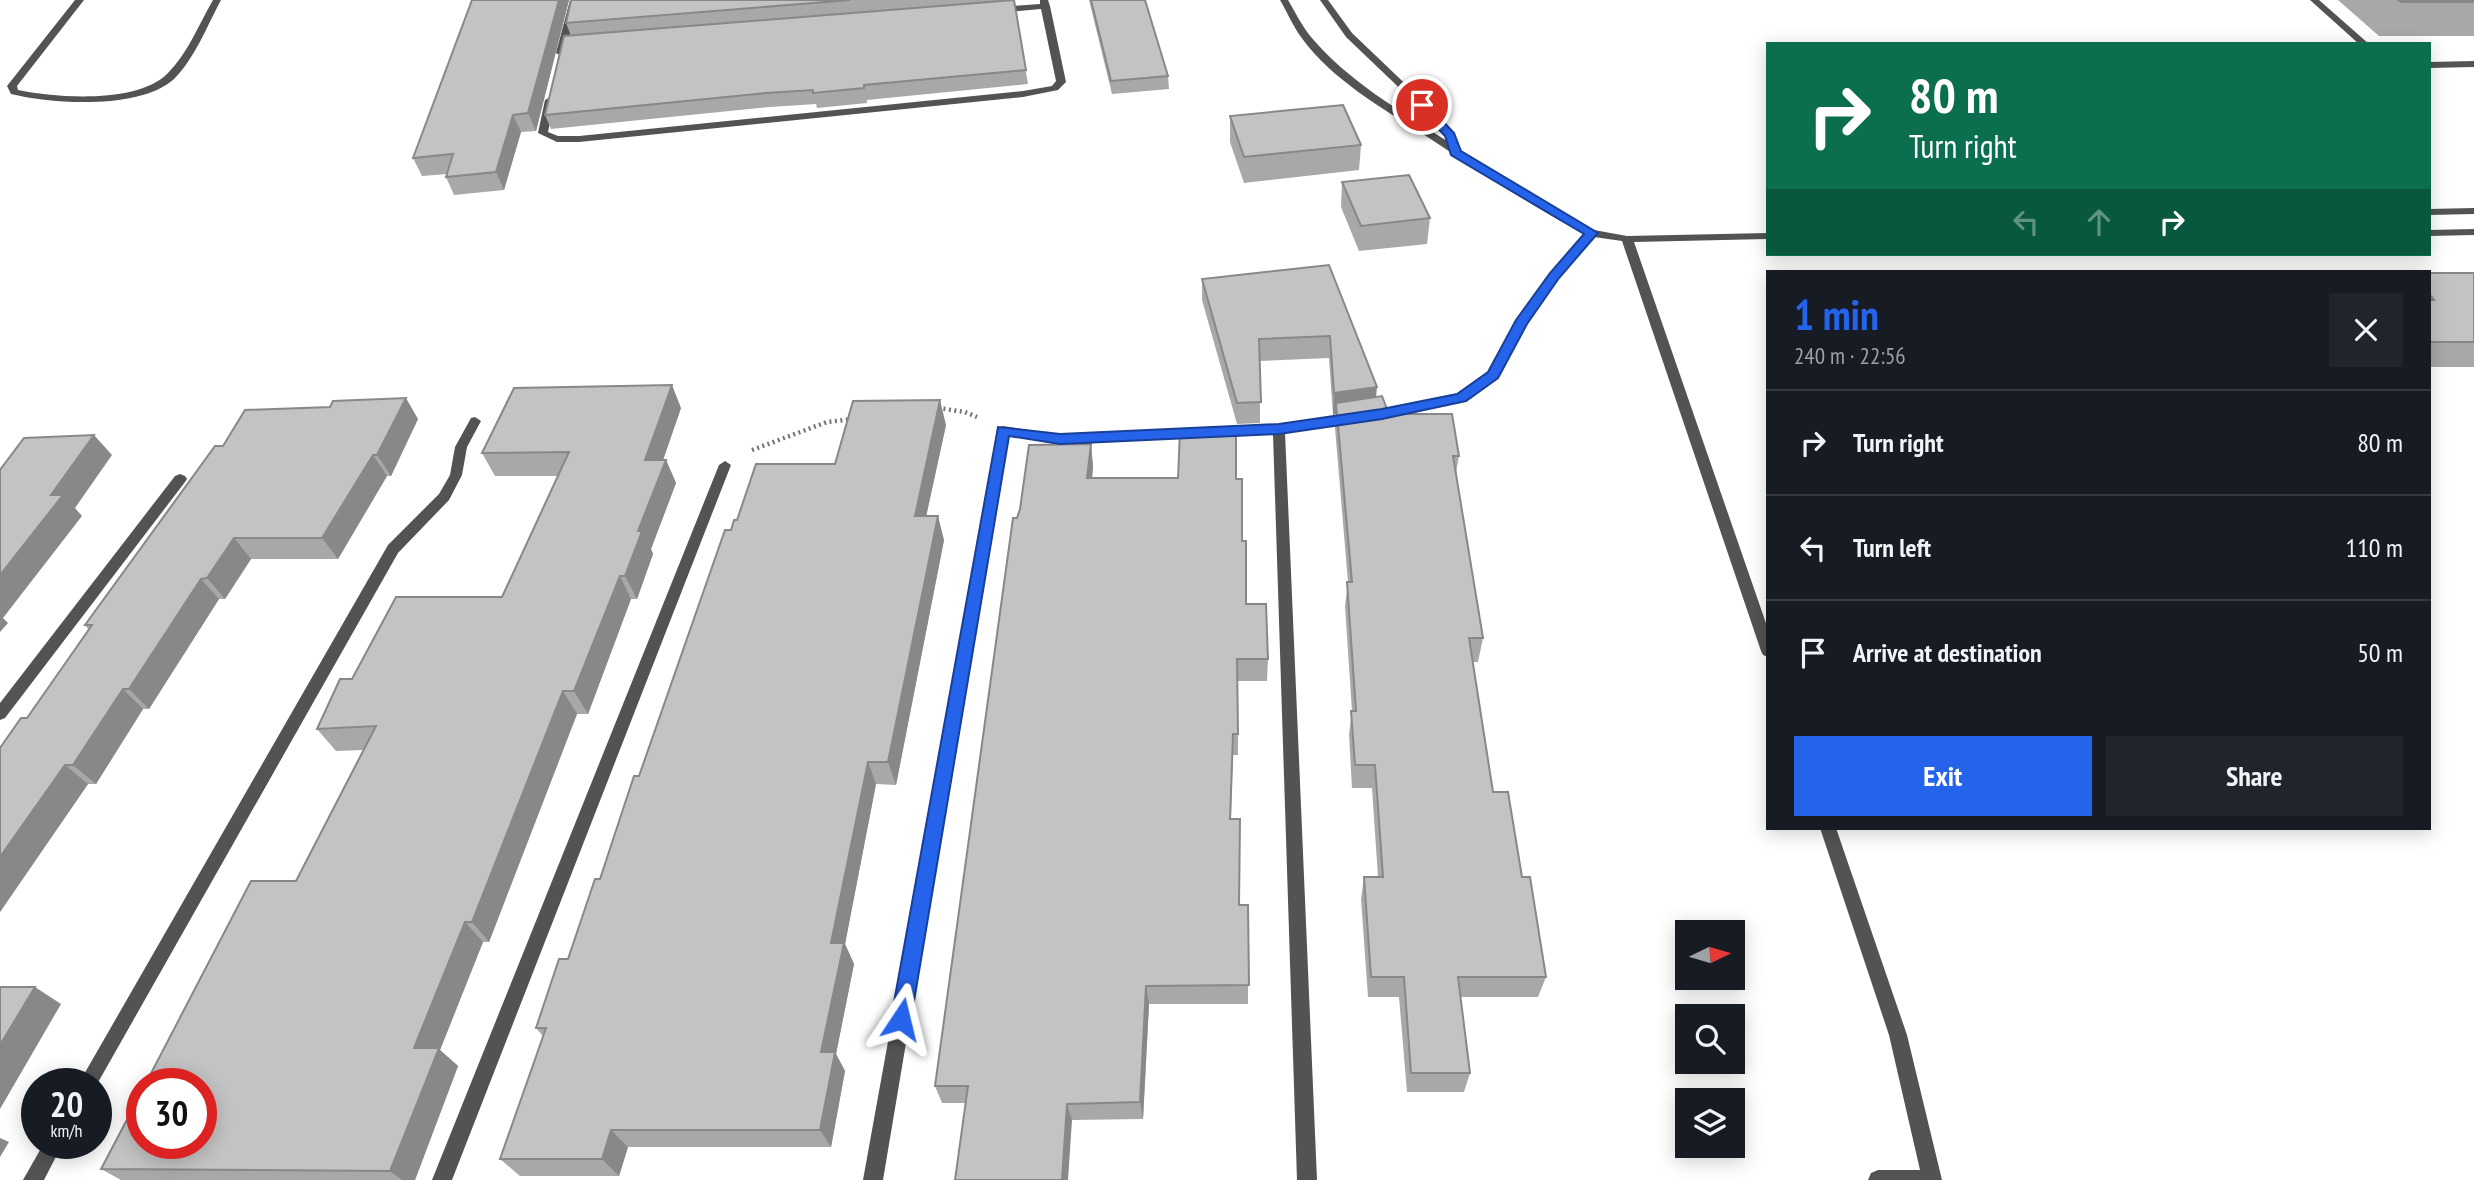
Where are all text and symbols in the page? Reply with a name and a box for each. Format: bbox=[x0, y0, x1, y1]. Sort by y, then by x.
text: 80 m bbox=[1909, 63, 1998, 127]
icon: right bbox=[1794, 70, 1885, 161]
pin bbox=[1392, 75, 1452, 135]
icon: arrive bbox=[1403, 86, 1441, 124]
text: Turn right bbox=[1909, 125, 2017, 167]
icon: left bbox=[2007, 203, 2045, 241]
icon: ahead bbox=[2080, 203, 2118, 241]
icon: right bbox=[2153, 203, 2191, 241]
text: 1 min bbox=[1794, 287, 1879, 342]
button: close bbox=[2329, 293, 2403, 367]
text: 240 m · 22:56 bbox=[1794, 341, 1906, 370]
icon: right bbox=[1794, 424, 1832, 462]
text: Turn right bbox=[1853, 426, 1944, 459]
text: 80 m bbox=[2357, 426, 2403, 459]
icon: left bbox=[1794, 529, 1832, 567]
text: Turn left bbox=[1853, 531, 1931, 564]
text: 110 m bbox=[2345, 531, 2403, 564]
icon: arrive bbox=[1794, 634, 1832, 672]
text: Arrive at destination bbox=[1853, 636, 2042, 669]
text: 50 m bbox=[2357, 636, 2403, 669]
button: Exit bbox=[1794, 736, 2092, 816]
button: Share bbox=[2106, 736, 2403, 816]
north arrow bbox=[1675, 920, 1745, 990]
map controls bbox=[1675, 920, 1745, 1158]
position arrow bbox=[864, 982, 938, 1056]
button: search bbox=[1675, 1004, 1745, 1074]
speed limit sign: 30 bbox=[126, 1068, 217, 1159]
text: 20 bbox=[50, 1081, 83, 1127]
button: layers bbox=[1675, 1088, 1745, 1158]
text: km/h bbox=[51, 1119, 82, 1142]

